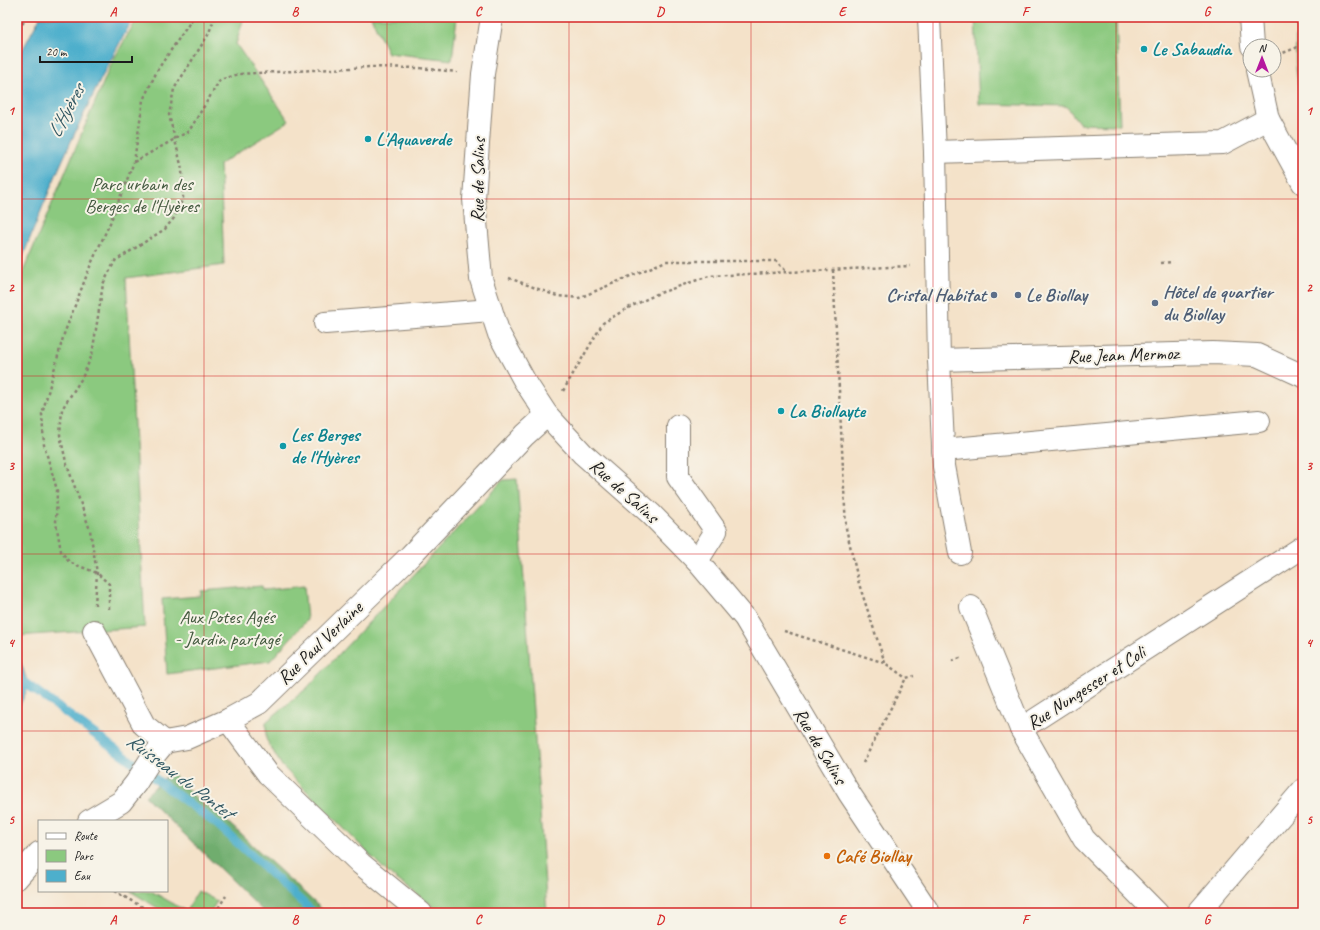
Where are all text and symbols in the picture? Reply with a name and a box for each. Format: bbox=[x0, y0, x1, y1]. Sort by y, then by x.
text: A bbox=[110, 4, 118, 20]
text: B bbox=[292, 4, 300, 20]
text: C bbox=[475, 4, 483, 20]
text: D bbox=[656, 4, 665, 20]
text: E bbox=[839, 4, 848, 20]
text: F bbox=[1022, 4, 1031, 20]
text: G bbox=[1204, 4, 1212, 20]
place label: Le Sabaudia bbox=[1152, 37, 1233, 61]
scale bar bbox=[40, 38, 132, 64]
north arrow bbox=[1242, 38, 1282, 78]
text: N bbox=[1259, 41, 1268, 55]
text: 20 m bbox=[46, 44, 68, 60]
marker: Le Sabaudia bbox=[1139, 44, 1149, 54]
water label: L'Hyères bbox=[42, 78, 92, 142]
text: 1 bbox=[8, 103, 16, 119]
text: 1 bbox=[1306, 103, 1314, 119]
place label: L'Aquaverde bbox=[376, 127, 453, 151]
marker: L'Aquaverde bbox=[363, 134, 373, 144]
street label: Rue de Salins bbox=[465, 135, 491, 223]
park label: Parc urbain des Berges de l'Hyères bbox=[85, 172, 200, 218]
text: 2 bbox=[8, 280, 15, 296]
place label: Hôtel de quartier du Biollay bbox=[1163, 280, 1275, 326]
text: 2 bbox=[1306, 280, 1313, 296]
place label: Cristal Habitat bbox=[886, 283, 988, 307]
place label: Le Biollay bbox=[1026, 283, 1090, 307]
marker: Cristal Habitat bbox=[989, 290, 999, 300]
marker: Le Biollay bbox=[1013, 290, 1023, 300]
marker: Hôtel de quartier du Biollay bbox=[1150, 298, 1160, 308]
street label: Rue Jean Mermoz bbox=[1067, 341, 1181, 369]
place label: La Biollayte bbox=[789, 399, 867, 423]
marker: La Biollayte bbox=[776, 406, 786, 416]
place label: Les Berges de l'Hyères bbox=[291, 423, 362, 469]
marker: Les Berges de l'Hyères bbox=[278, 441, 288, 451]
street label: Rue de Salins bbox=[584, 454, 665, 530]
text: 3 bbox=[8, 458, 15, 474]
text: 3 bbox=[1306, 458, 1313, 474]
street label: Rue Paul Verlaine bbox=[272, 595, 369, 690]
park label: Aux Potes Agés - Jardin partagé bbox=[174, 605, 282, 651]
text: 4 bbox=[8, 635, 16, 651]
text: 4 bbox=[1306, 635, 1314, 651]
street label: Rue Nungesser et Coli bbox=[1022, 639, 1152, 735]
street label: Rue de Salins bbox=[788, 703, 853, 791]
water label: Ruisseau du Pontet bbox=[122, 728, 243, 827]
text: 5 bbox=[8, 812, 15, 828]
text: 5 bbox=[1306, 812, 1313, 828]
legend bbox=[38, 820, 168, 892]
text: Route bbox=[74, 828, 98, 844]
place label: Café Biollay bbox=[835, 844, 913, 868]
text: Parc bbox=[74, 848, 94, 864]
marker: Café Biollay bbox=[822, 851, 832, 861]
text: Eau bbox=[74, 868, 92, 884]
text: A bbox=[110, 912, 118, 928]
text: B bbox=[292, 912, 300, 928]
text: C bbox=[475, 912, 483, 928]
text: D bbox=[656, 912, 665, 928]
text: E bbox=[839, 912, 848, 928]
text: F bbox=[1022, 912, 1031, 928]
text: G bbox=[1204, 912, 1212, 928]

